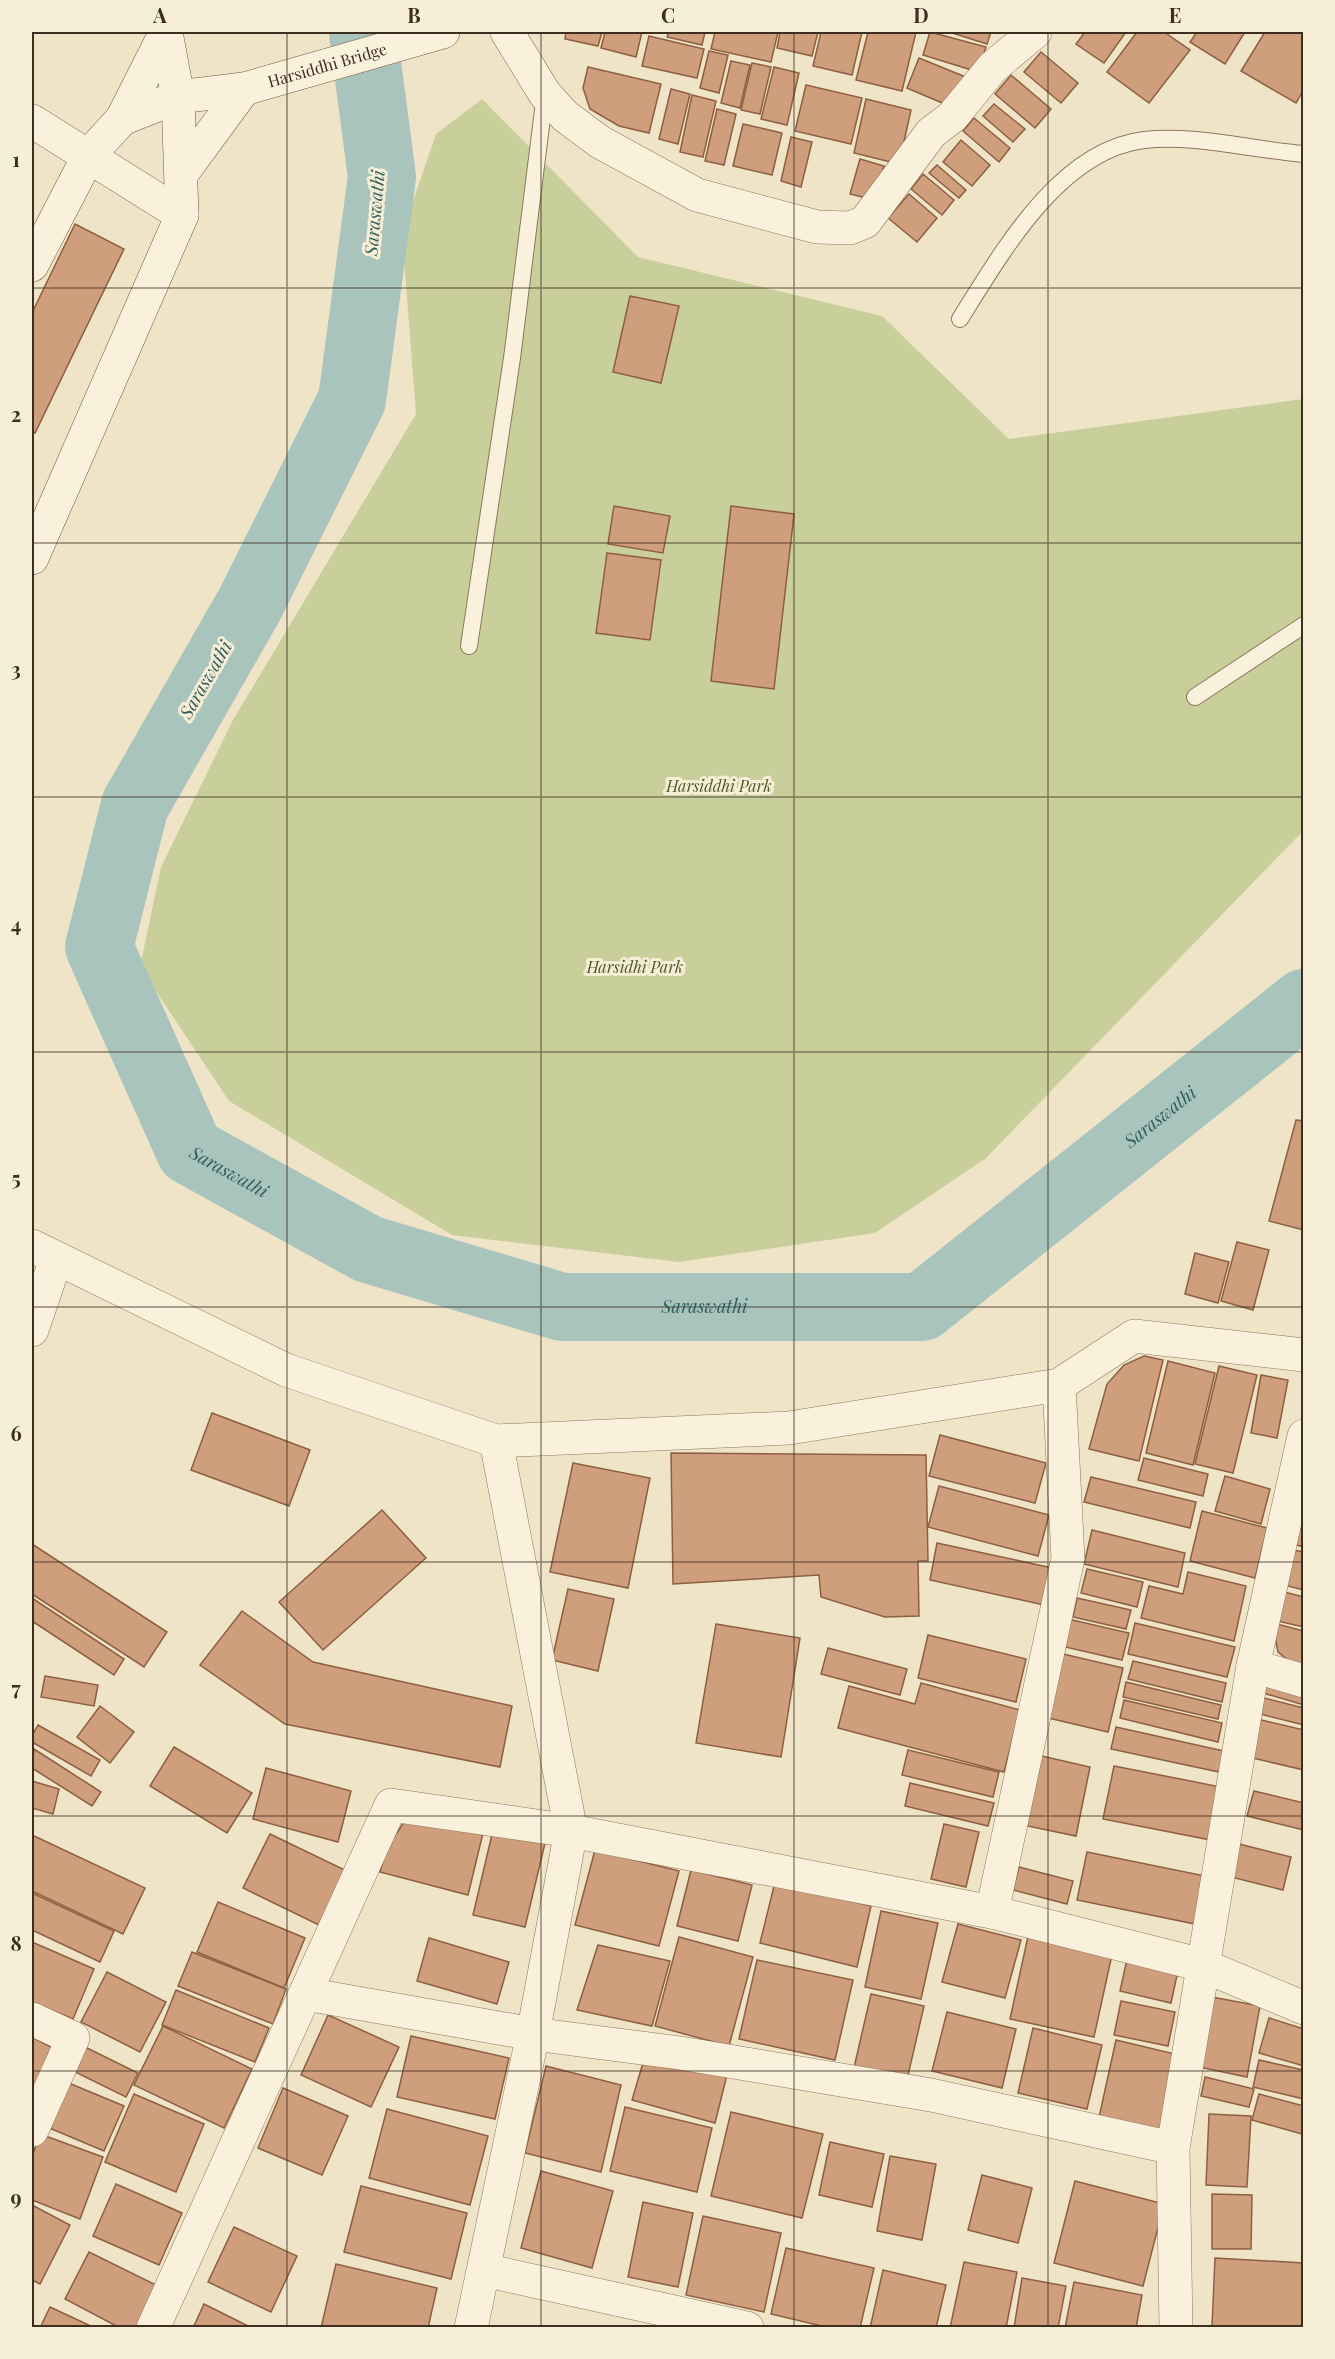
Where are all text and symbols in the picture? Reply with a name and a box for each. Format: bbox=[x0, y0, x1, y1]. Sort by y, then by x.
text: A bbox=[152, 1, 167, 28]
text: B bbox=[407, 1, 421, 28]
text: C bbox=[661, 1, 675, 28]
text: D bbox=[913, 1, 929, 28]
text: E bbox=[1169, 1, 1181, 28]
street label: Harsiddhi Bridge bbox=[265, 38, 389, 92]
text: 1 bbox=[12, 145, 20, 172]
water label: Saraswathi bbox=[358, 169, 390, 258]
text: 2 bbox=[11, 400, 21, 427]
water label: Saraswathi bbox=[173, 636, 237, 724]
text: 3 bbox=[11, 655, 21, 682]
park label: Harsiddhi Park bbox=[665, 775, 772, 796]
text: 4 bbox=[11, 910, 21, 937]
park label: Harsidhi Park bbox=[586, 956, 683, 977]
water label: Saraswathi bbox=[1118, 1080, 1201, 1153]
water label: Saraswathi bbox=[185, 1140, 273, 1203]
text: 5 bbox=[11, 1164, 21, 1191]
water label: Saraswathi bbox=[661, 1294, 748, 1318]
text: 6 bbox=[10, 1419, 22, 1446]
text: 7 bbox=[11, 1674, 21, 1701]
text: 8 bbox=[10, 1929, 22, 1956]
text: 9 bbox=[10, 2183, 22, 2210]

